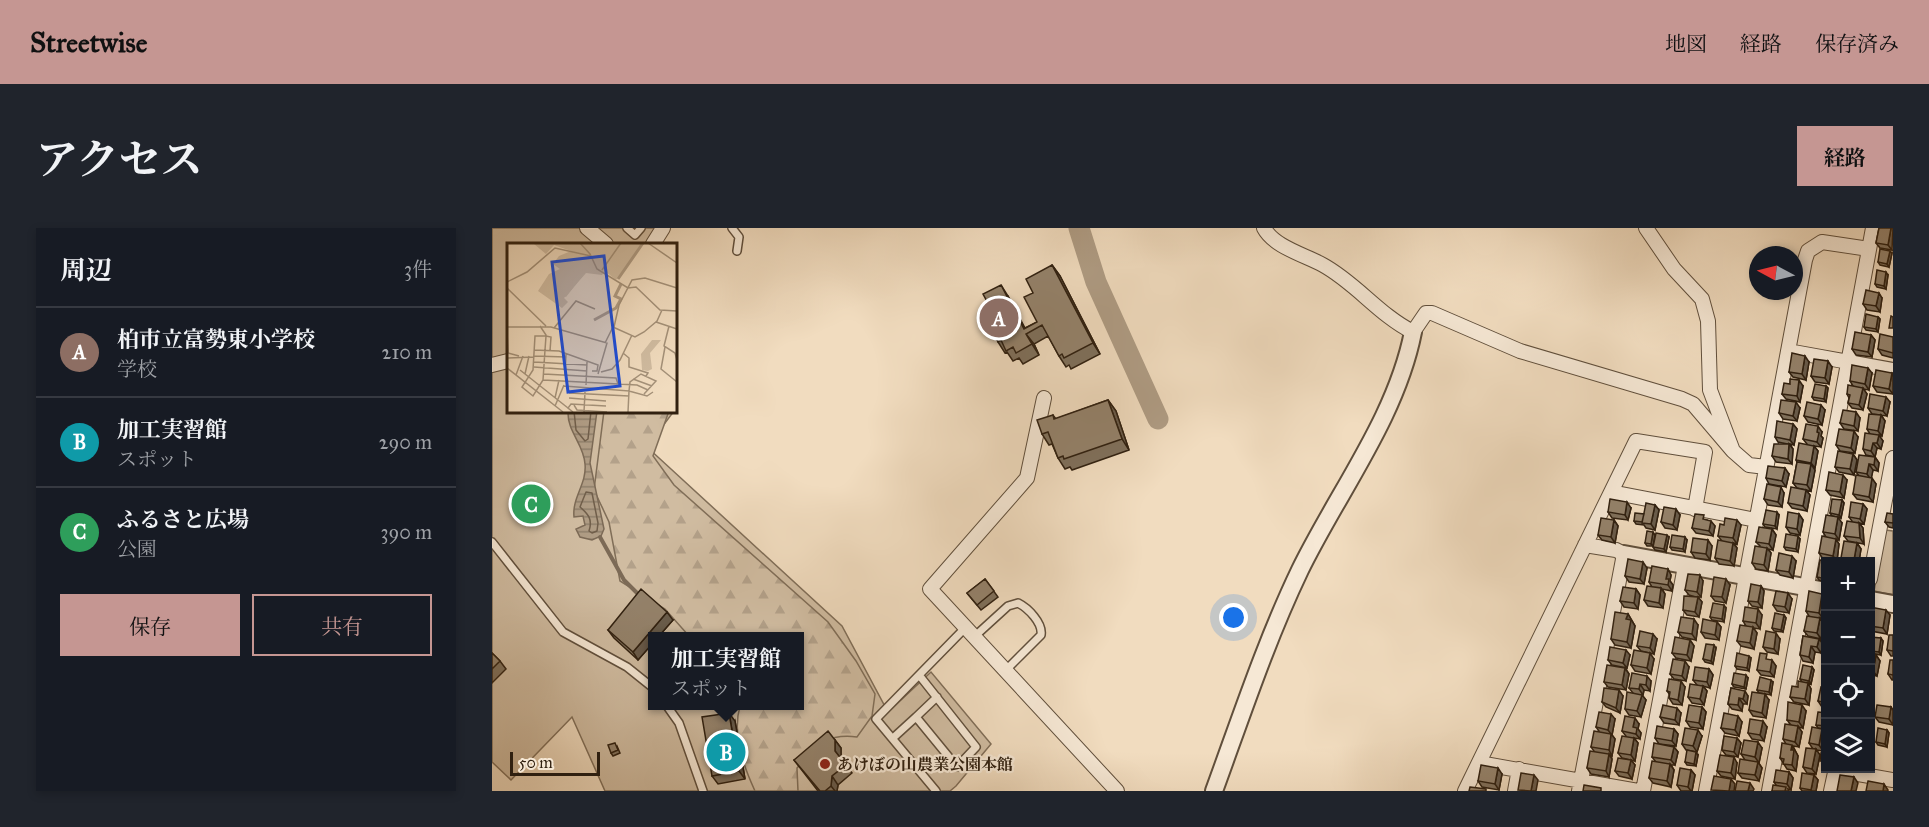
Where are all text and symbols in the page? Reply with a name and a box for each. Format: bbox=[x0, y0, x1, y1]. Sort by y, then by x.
text: Streetwise bbox=[30, 25, 147, 60]
text: 地図 bbox=[1665, 31, 1707, 57]
text: 経路 bbox=[1740, 31, 1782, 57]
text: 保存済み bbox=[1815, 31, 1899, 57]
button: 経路 bbox=[1797, 126, 1893, 186]
text: アクセス bbox=[36, 134, 203, 186]
inset map bbox=[507, 243, 676, 412]
north arrow bbox=[1749, 246, 1803, 300]
text: 周辺 bbox=[60, 254, 112, 286]
text: 3件 bbox=[404, 257, 432, 281]
pin: A bbox=[980, 296, 1018, 340]
text: 柏市立富勢東小学校 bbox=[117, 326, 315, 353]
text: A bbox=[73, 340, 86, 364]
text: 210 m bbox=[382, 340, 432, 364]
text: 学校 bbox=[117, 357, 157, 381]
text: 加工実習館 bbox=[117, 416, 227, 443]
text: B bbox=[73, 430, 86, 454]
text: 290 m bbox=[379, 430, 432, 454]
text: スポット bbox=[117, 447, 197, 471]
pin: C bbox=[512, 482, 550, 526]
text: ふるさと広場 bbox=[117, 506, 249, 533]
text: C bbox=[73, 520, 86, 544]
text: 390 m bbox=[381, 520, 432, 544]
text: 公園 bbox=[117, 537, 157, 561]
map controls bbox=[1821, 557, 1875, 773]
button: + bbox=[1821, 557, 1875, 611]
button: 保存 bbox=[60, 594, 240, 656]
button: 共有 bbox=[252, 594, 432, 656]
your location bbox=[1219, 603, 1248, 632]
button: − bbox=[1821, 611, 1875, 665]
popup bbox=[648, 632, 804, 710]
text: 加工実習館 bbox=[671, 645, 781, 672]
button: locate bbox=[1821, 665, 1875, 719]
text: スポット bbox=[671, 676, 751, 700]
button: layers bbox=[1821, 719, 1875, 773]
pin: B bbox=[706, 730, 746, 774]
scale bar bbox=[510, 749, 600, 776]
text: 50 m bbox=[519, 753, 553, 772]
place label: あけぼの山農業公園本館 bbox=[837, 755, 1013, 774]
marker: あけぼの山農業公園本館 bbox=[818, 757, 832, 771]

